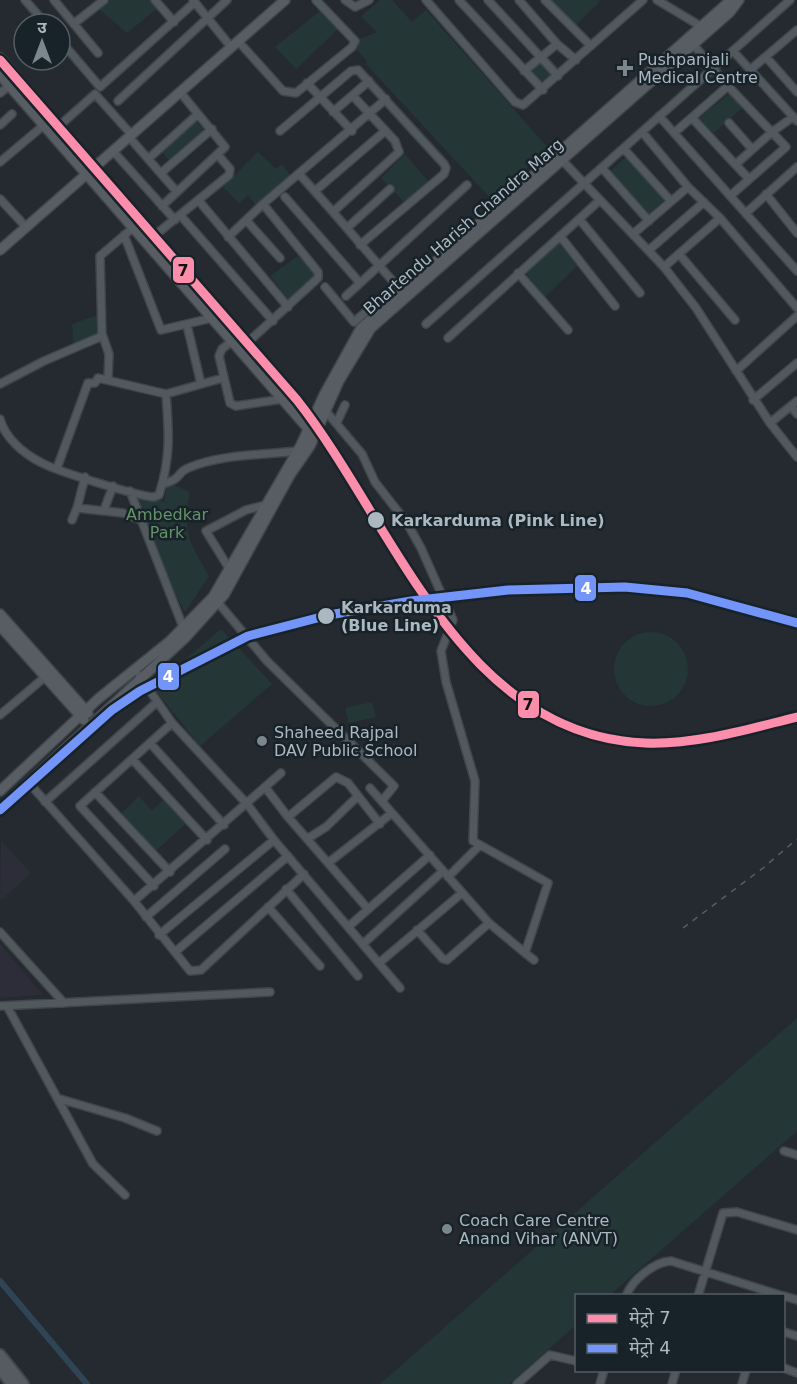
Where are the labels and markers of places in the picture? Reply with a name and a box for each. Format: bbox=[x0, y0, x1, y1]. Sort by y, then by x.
place label: Pushpanjali Medical Centre bbox=[638, 50, 758, 87]
marker: Pushpanjali Medical Centre bbox=[616, 59, 634, 77]
marker: Karkarduma (Pink Line) bbox=[366, 510, 386, 530]
place label: Karkarduma (Pink Line) bbox=[391, 511, 605, 530]
place label: Karkarduma (Blue Line) bbox=[341, 598, 452, 635]
marker: Karkarduma (Blue Line) bbox=[316, 606, 336, 626]
place label: Shaheed Rajpal DAV Public School bbox=[274, 723, 418, 760]
marker: Shaheed Rajpal DAV Public School bbox=[255, 734, 269, 748]
place label: Coach Care Centre Anand Vihar (ANVT) bbox=[459, 1211, 618, 1248]
marker: Coach Care Centre Anand Vihar (ANVT) bbox=[440, 1222, 454, 1236]

